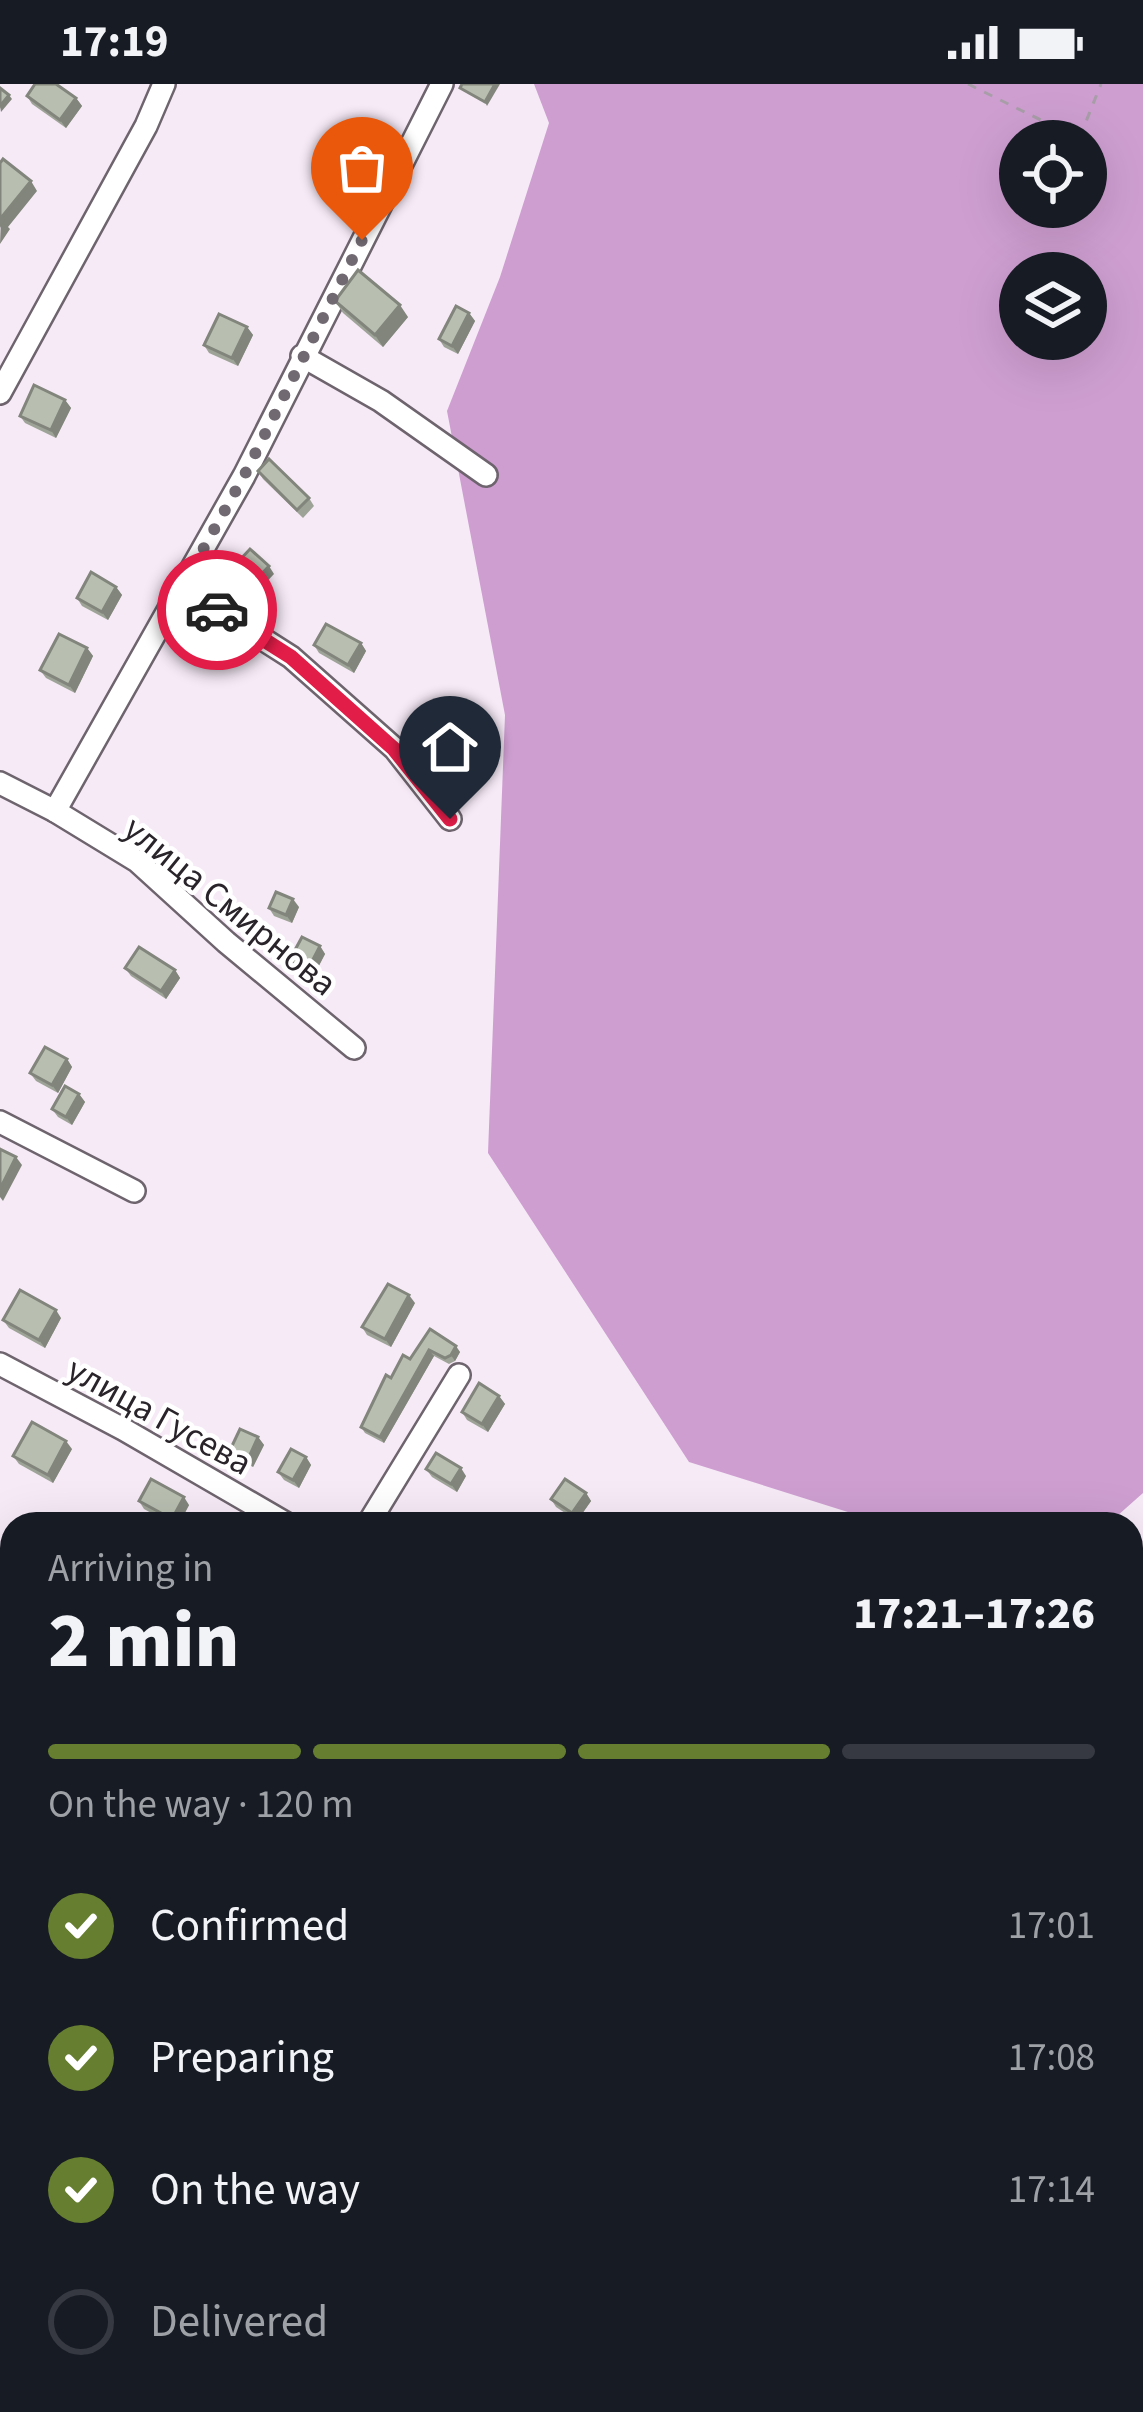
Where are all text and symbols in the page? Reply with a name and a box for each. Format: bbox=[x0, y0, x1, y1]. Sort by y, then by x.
text: 17:19 bbox=[60, 10, 169, 74]
pin bbox=[311, 117, 413, 240]
map controls bbox=[999, 120, 1107, 360]
button: locate bbox=[999, 120, 1107, 228]
icon: bag bbox=[329, 135, 395, 201]
button: layers bbox=[999, 252, 1107, 360]
courier bbox=[157, 550, 277, 670]
icon: car bbox=[184, 577, 250, 643]
pin bbox=[399, 696, 501, 819]
icon: home bbox=[417, 714, 483, 780]
street label: улица Смирнова bbox=[112, 804, 348, 1008]
street label: улица Гусева bbox=[57, 1344, 261, 1488]
text: Arriving in bbox=[48, 1541, 213, 1597]
text: 17:21–17:26 bbox=[853, 1582, 1095, 1646]
text: 2 min bbox=[48, 1586, 240, 1697]
text: On the way · 120 m bbox=[48, 1777, 354, 1833]
icon: check bbox=[48, 1893, 114, 1959]
text: Confirmed bbox=[150, 1894, 349, 1958]
text: 17:01 bbox=[1008, 1898, 1095, 1954]
icon: check bbox=[48, 2025, 114, 2091]
text: Preparing bbox=[150, 2026, 334, 2090]
text: 17:08 bbox=[1008, 2030, 1095, 2086]
icon: check bbox=[48, 2157, 114, 2223]
text: On the way bbox=[150, 2158, 360, 2222]
text: 17:14 bbox=[1008, 2162, 1095, 2218]
text: Delivered bbox=[150, 2290, 328, 2354]

